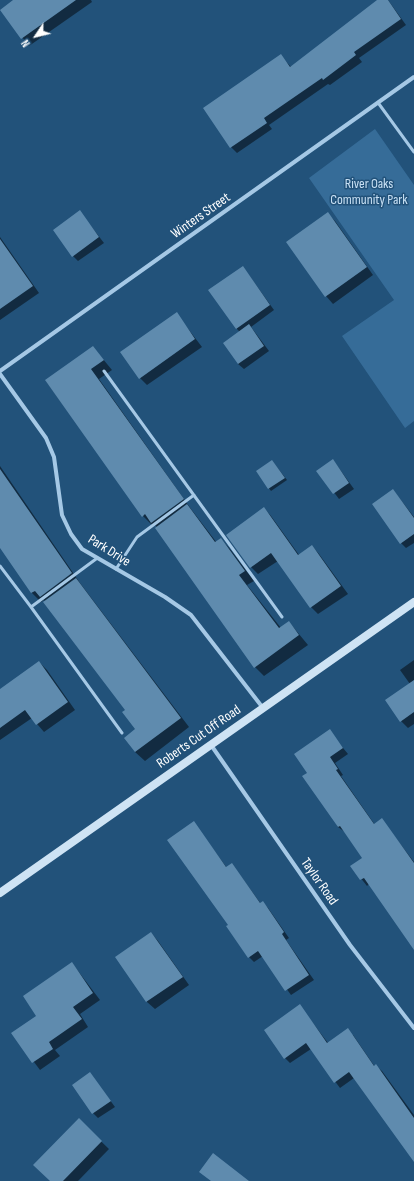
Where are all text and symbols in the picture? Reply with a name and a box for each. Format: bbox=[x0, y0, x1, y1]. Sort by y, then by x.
north arrow bbox=[16, 16, 56, 56]
text: N bbox=[19, 37, 33, 49]
park label: River Oaks Community Park bbox=[330, 176, 408, 208]
street label: Winters Street bbox=[168, 190, 234, 242]
street label: Park Drive bbox=[85, 531, 133, 571]
street label: Roberts Cut Off Road bbox=[154, 702, 244, 772]
street label: Taylor Road bbox=[297, 855, 341, 909]

